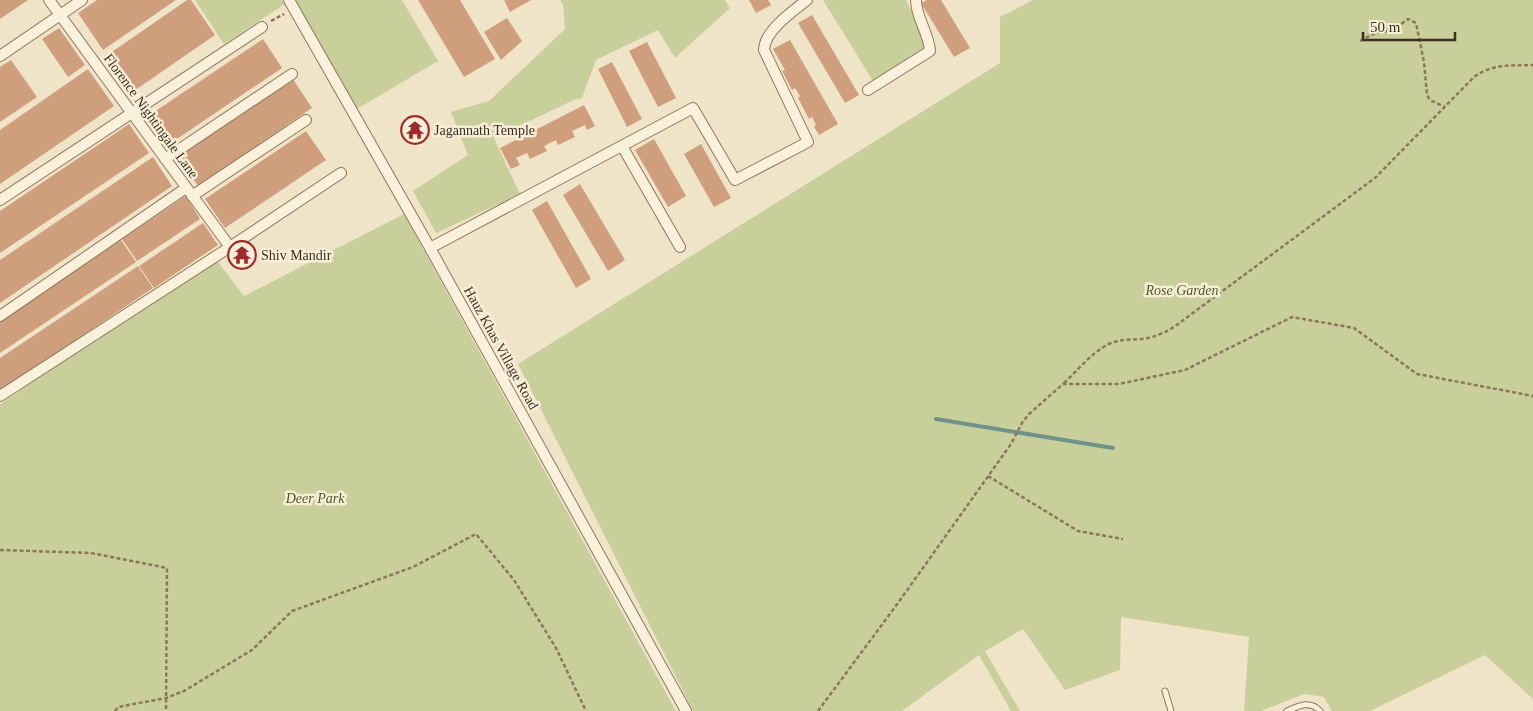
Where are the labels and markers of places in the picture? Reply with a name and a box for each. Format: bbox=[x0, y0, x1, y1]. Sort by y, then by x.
temple icon: Jagannath Temple bbox=[400, 115, 430, 145]
place label: Jagannath Temple bbox=[434, 123, 535, 138]
temple icon: Shiv Mandir bbox=[227, 240, 257, 270]
place label: Shiv Mandir bbox=[261, 248, 332, 263]

